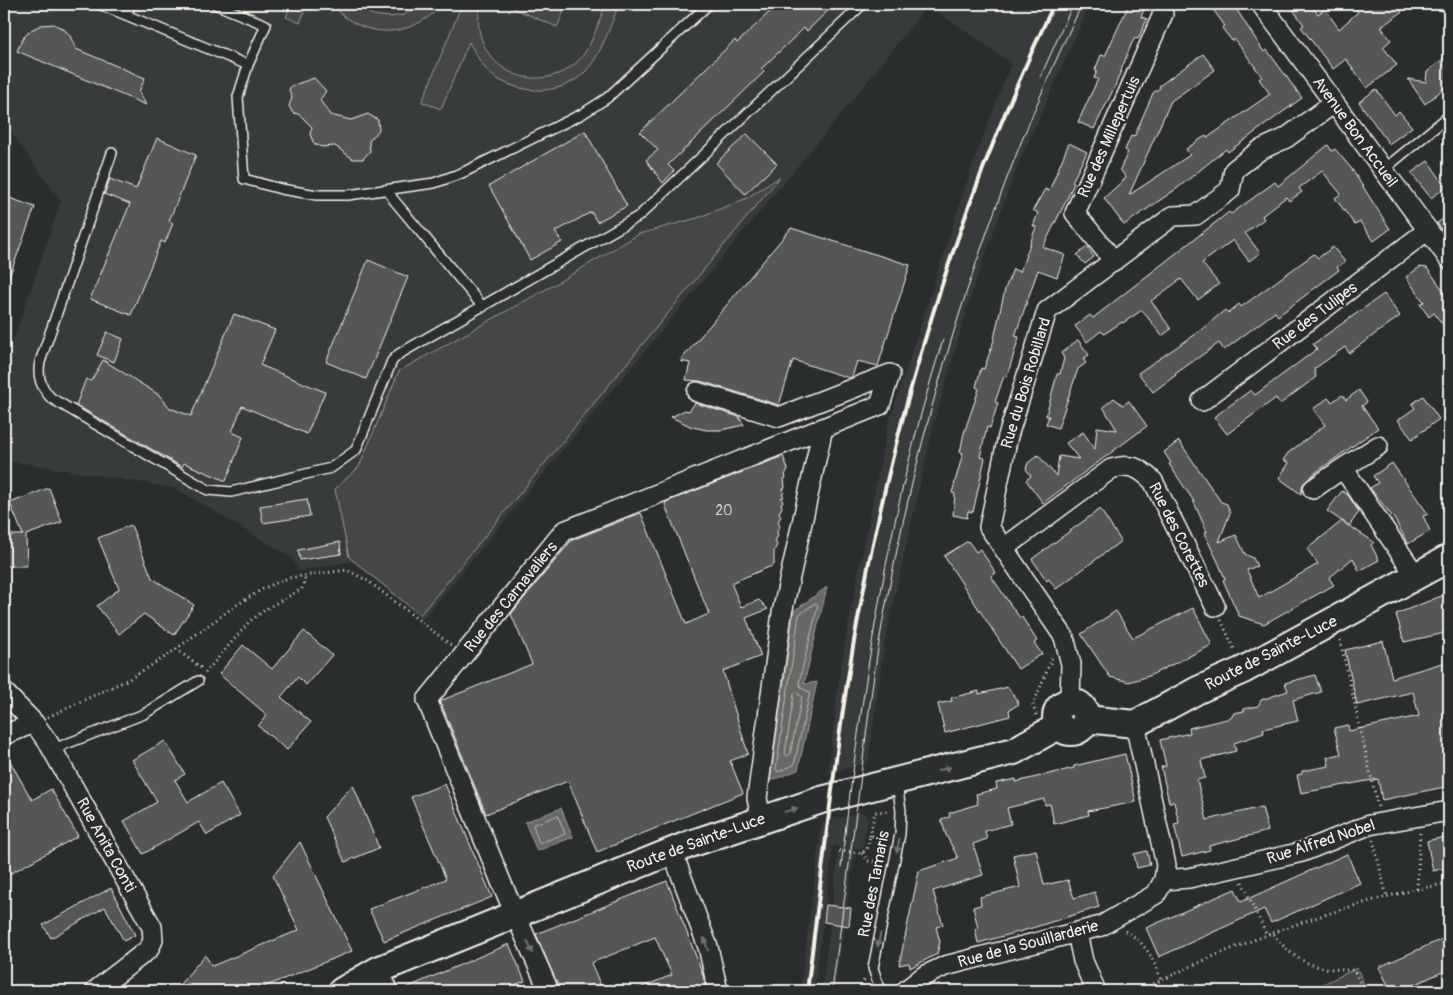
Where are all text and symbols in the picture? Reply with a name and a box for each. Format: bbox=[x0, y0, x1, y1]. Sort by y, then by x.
street label: Rue des Millepertuis bbox=[1073, 73, 1145, 201]
street label: Avenue Bon Accueil bbox=[1308, 73, 1402, 191]
street label: Rue des Tulipes bbox=[1269, 278, 1361, 354]
street label: Rue du Bois Robillard bbox=[997, 315, 1055, 451]
street label: Rue des Corettes bbox=[1144, 479, 1214, 591]
house number: 20 bbox=[715, 502, 733, 519]
street label: Rue des Carnavaliers bbox=[460, 538, 562, 656]
street label: Route de Sainte-Luce bbox=[1202, 611, 1341, 695]
one-way arrow bbox=[937, 764, 952, 772]
street label: Rue Anita Conti bbox=[72, 794, 140, 896]
one-way arrow bbox=[783, 805, 798, 813]
street label: Route de Sainte-Luce bbox=[624, 809, 768, 877]
street label: Rue Alfred Nobel bbox=[1264, 815, 1378, 869]
street label: Rue des Tamaris bbox=[854, 829, 894, 939]
one-way arrow bbox=[893, 839, 901, 855]
street label: Rue de la Souillarderie bbox=[956, 916, 1100, 972]
one-way arrow bbox=[874, 932, 882, 948]
one-way arrow bbox=[702, 936, 710, 951]
one-way arrow bbox=[526, 940, 534, 954]

